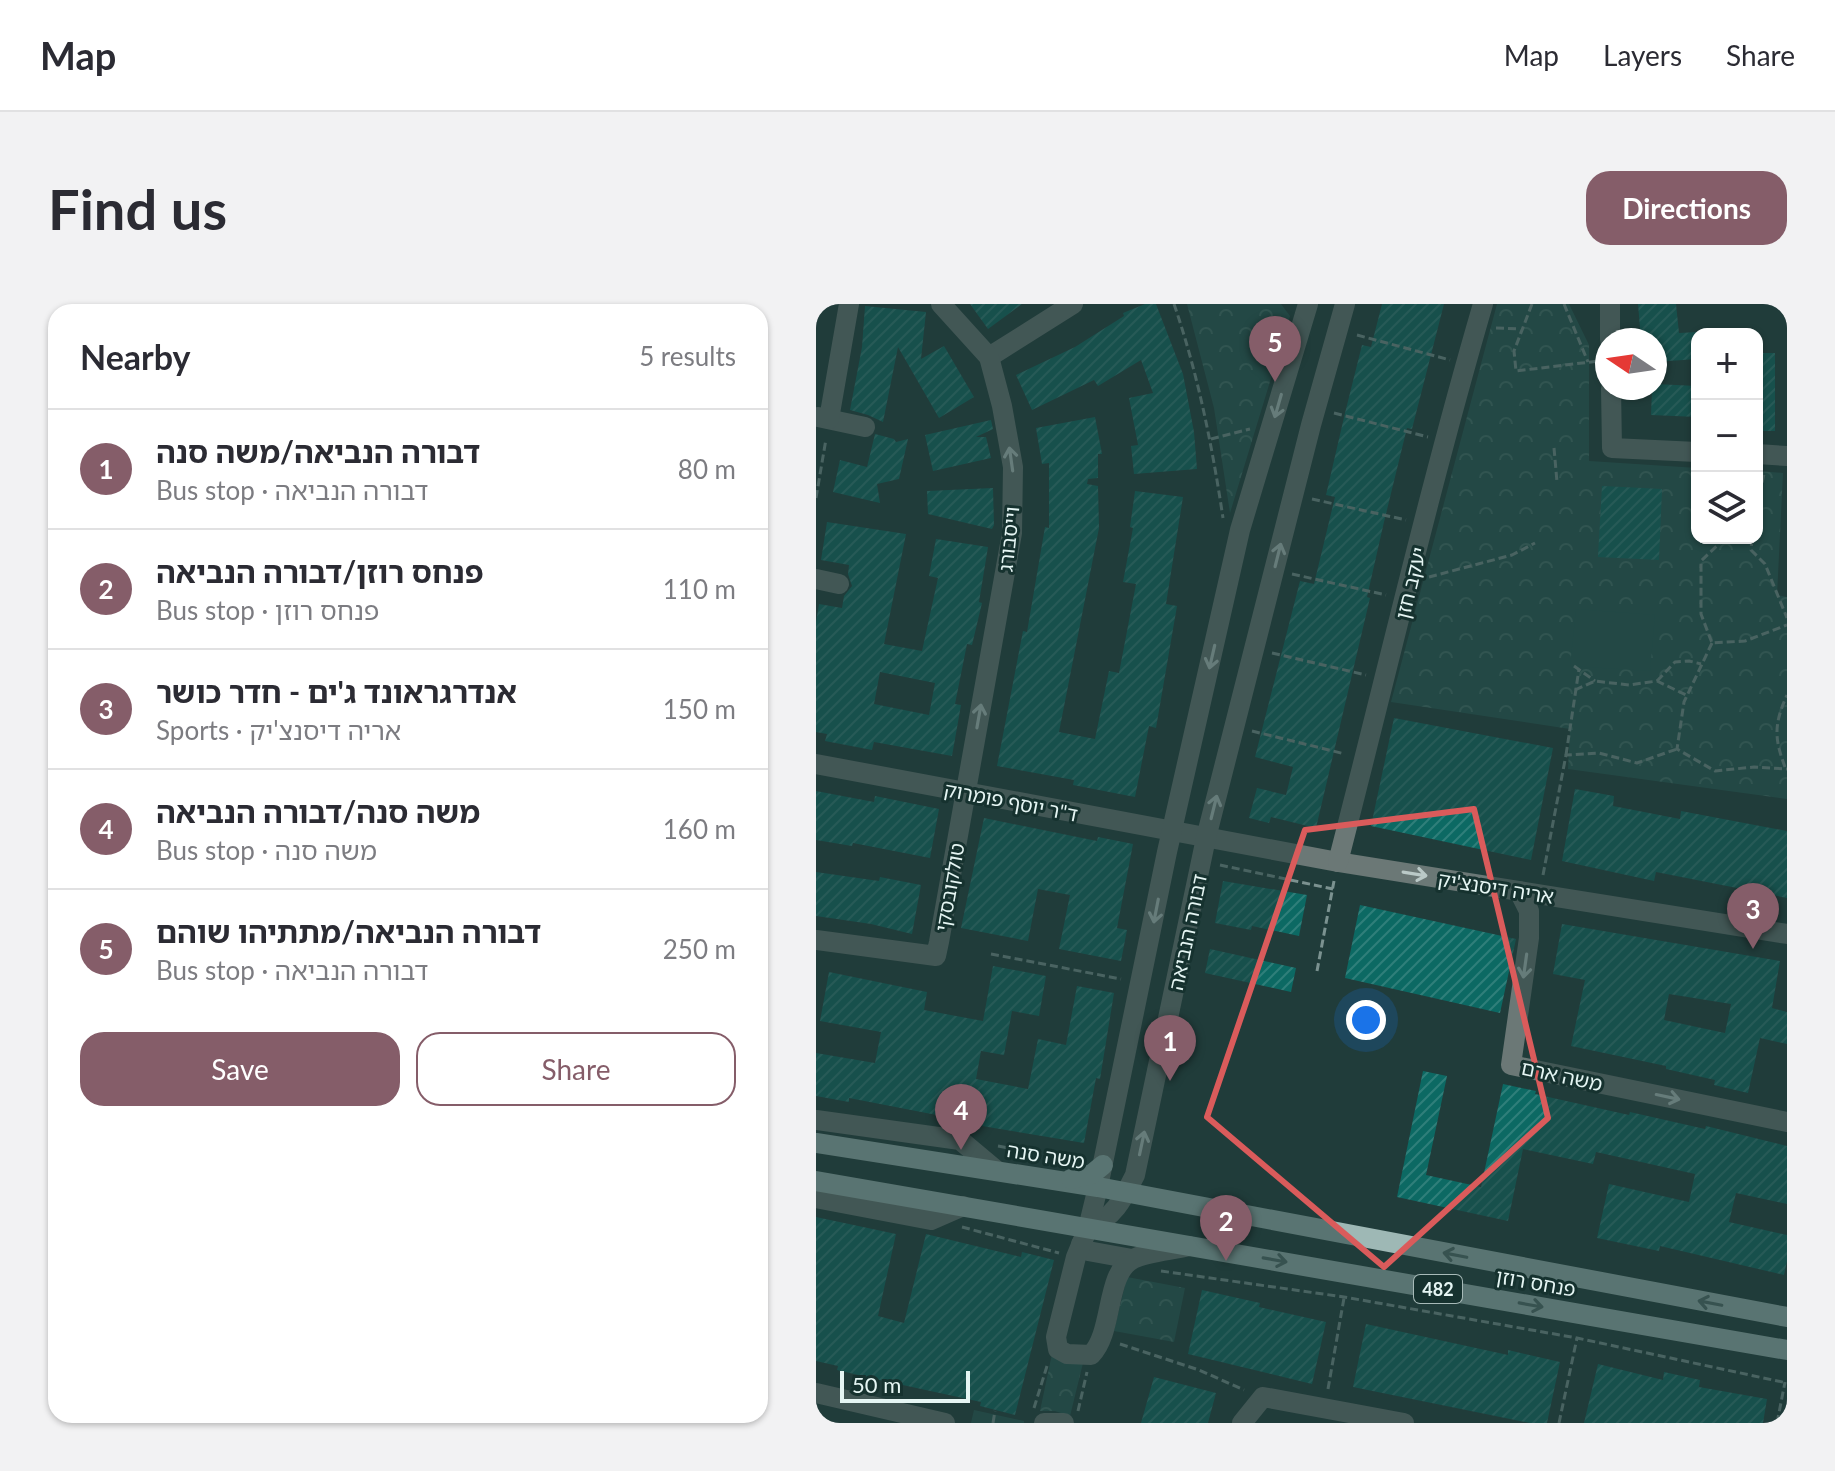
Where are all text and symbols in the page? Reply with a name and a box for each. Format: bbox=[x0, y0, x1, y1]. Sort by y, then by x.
text: Map bbox=[40, 32, 116, 78]
text: Map bbox=[1504, 38, 1559, 72]
text: Layers bbox=[1603, 38, 1682, 72]
text: Share bbox=[1726, 38, 1795, 72]
button: Directions bbox=[1586, 171, 1787, 245]
text: Find us bbox=[48, 175, 227, 242]
pin: 5 bbox=[1249, 316, 1301, 382]
north arrow bbox=[1595, 328, 1667, 400]
map controls bbox=[1691, 328, 1763, 544]
button: + bbox=[1691, 328, 1763, 400]
text: Nearby bbox=[80, 336, 191, 377]
text: 5 results bbox=[639, 340, 736, 372]
one-way arrow bbox=[1270, 392, 1285, 418]
button: − bbox=[1691, 400, 1763, 472]
text: דבורה הנביאה/משה סנה bbox=[156, 433, 480, 469]
one-way arrow bbox=[1003, 447, 1018, 472]
text: 1 bbox=[98, 453, 114, 485]
text: 80 m bbox=[678, 453, 736, 485]
button: layers bbox=[1691, 472, 1763, 544]
text: Bus stop · דבורה הנביאה bbox=[156, 474, 428, 506]
street label: וייסבורג bbox=[993, 505, 1023, 573]
one-way arrow bbox=[1271, 543, 1286, 569]
street label: יעקב חזן bbox=[1389, 545, 1431, 621]
text: פנחס רוזן/דבורה הנביאה bbox=[156, 553, 484, 589]
text: 2 bbox=[98, 573, 114, 605]
text: 110 m bbox=[663, 573, 736, 605]
text: Bus stop · פנחס רוזן bbox=[156, 594, 379, 626]
one-way arrow bbox=[1203, 644, 1218, 669]
text: אנדרגראונד ג'ים - חדר כושר bbox=[156, 673, 517, 709]
text: 3 bbox=[98, 693, 114, 725]
text: 150 m bbox=[663, 693, 736, 725]
one-way arrow bbox=[973, 703, 988, 729]
text: Sports · אריה דיסנצ'יק bbox=[156, 714, 401, 746]
street label: ד"ר יוסף פומרוק bbox=[942, 776, 1080, 826]
text: משה סנה/דבורה הנביאה bbox=[156, 793, 480, 829]
one-way arrow bbox=[1207, 795, 1222, 821]
text: 4 bbox=[98, 813, 114, 845]
text: 160 m bbox=[663, 813, 736, 845]
text: Bus stop · משה סנה bbox=[156, 834, 377, 866]
street label: טולקובסקי bbox=[929, 841, 969, 933]
street label: אריה דיסנצ'יק bbox=[1436, 866, 1556, 908]
one-way arrow bbox=[1401, 867, 1427, 882]
street label: דבורה הנביאה bbox=[1163, 872, 1211, 992]
pin: 3 bbox=[1727, 883, 1779, 949]
one-way arrow bbox=[1147, 898, 1162, 923]
text: דבורה הנביאה/מתתיהו שוהם bbox=[156, 913, 541, 949]
text: 5 bbox=[98, 933, 114, 965]
text: 250 m bbox=[663, 933, 736, 965]
one-way arrow bbox=[1517, 953, 1532, 978]
text: Bus stop · דבורה הנביאה bbox=[156, 954, 428, 986]
your location bbox=[1346, 1000, 1386, 1040]
pin: 1 bbox=[1144, 1015, 1196, 1081]
button: Save bbox=[80, 1032, 400, 1106]
button: Share bbox=[416, 1032, 736, 1106]
street label: משה ארם bbox=[1519, 1055, 1605, 1095]
pin: 4 bbox=[935, 1084, 987, 1150]
one-way arrow bbox=[1654, 1091, 1680, 1106]
one-way arrow bbox=[1135, 1131, 1150, 1157]
street label: משה סנה bbox=[1005, 1137, 1087, 1173]
pin: 2 bbox=[1200, 1195, 1252, 1261]
one-way arrow bbox=[1443, 1246, 1468, 1261]
one-way arrow bbox=[1262, 1254, 1287, 1269]
street label: פנחס רוזן bbox=[1494, 1263, 1578, 1301]
road number: 482 bbox=[1414, 1275, 1462, 1303]
one-way arrow bbox=[1698, 1295, 1724, 1310]
one-way arrow bbox=[1518, 1299, 1544, 1314]
scale bar bbox=[840, 1367, 970, 1403]
text: 50 m bbox=[852, 1371, 901, 1398]

